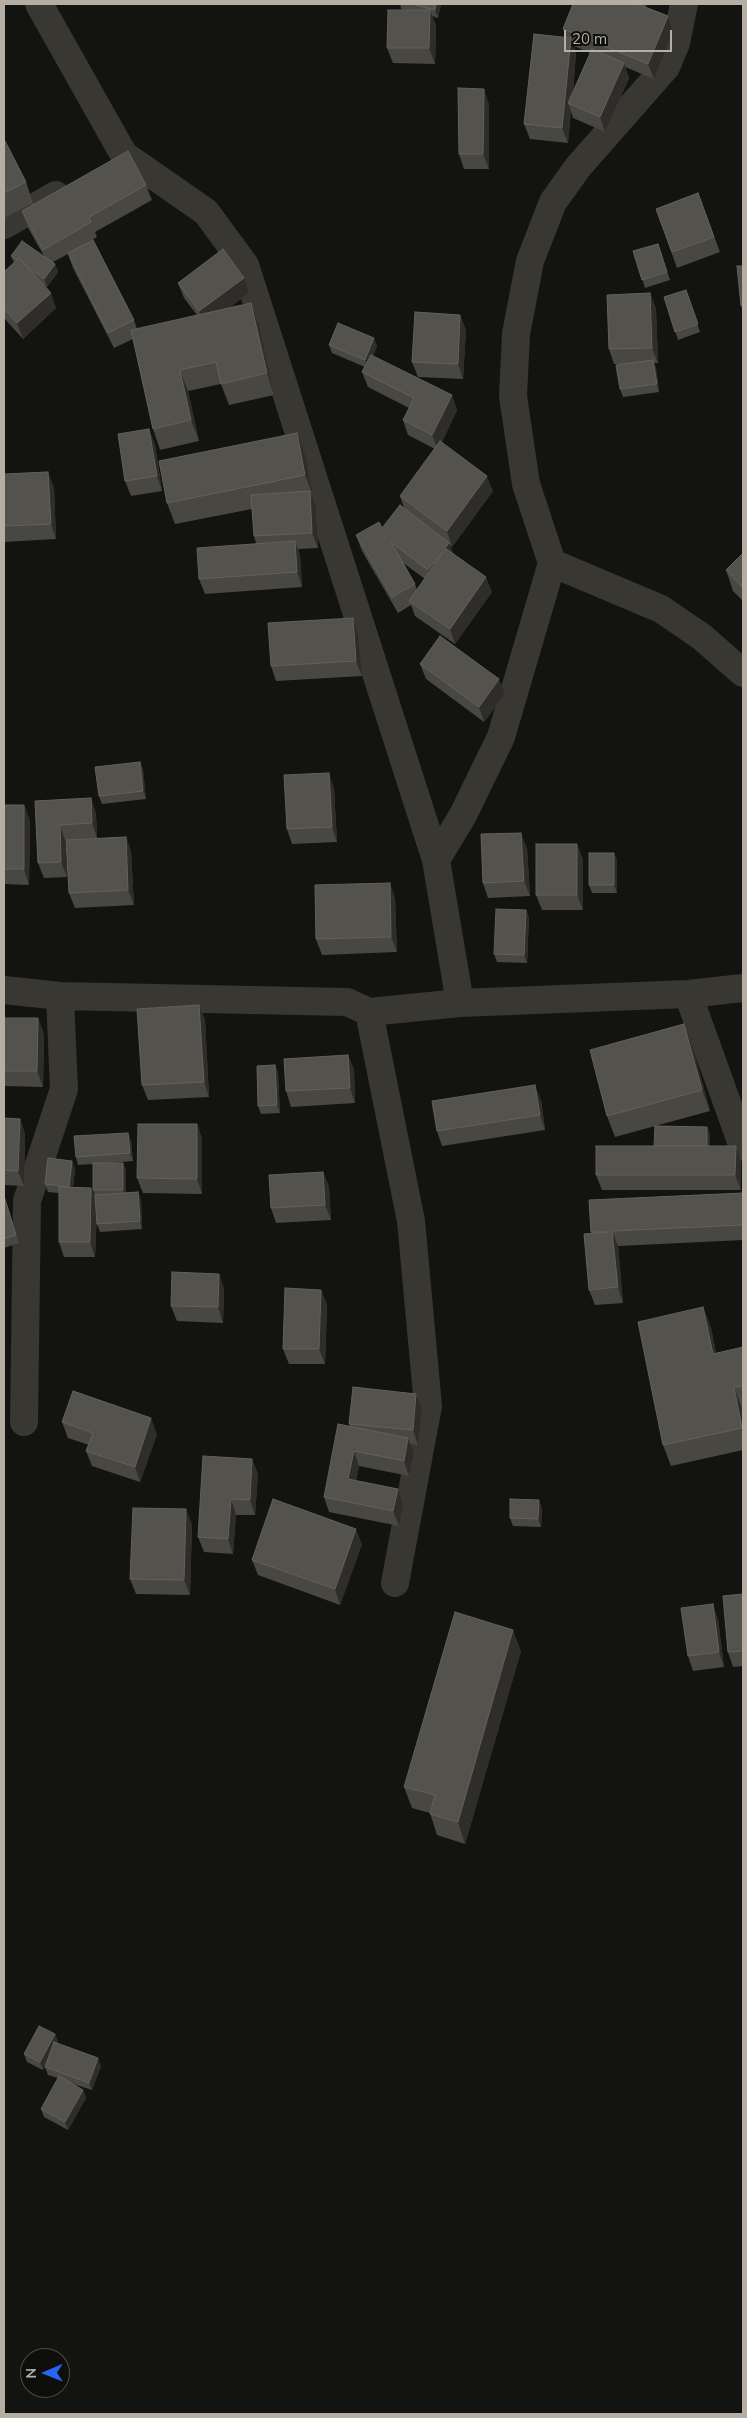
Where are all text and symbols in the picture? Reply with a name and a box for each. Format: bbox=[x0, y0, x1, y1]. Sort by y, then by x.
scale bar bbox=[567, 20, 674, 52]
text: 20 m bbox=[572, 29, 607, 48]
north arrow bbox=[20, 2348, 70, 2398]
text: N bbox=[22, 2368, 40, 2379]

